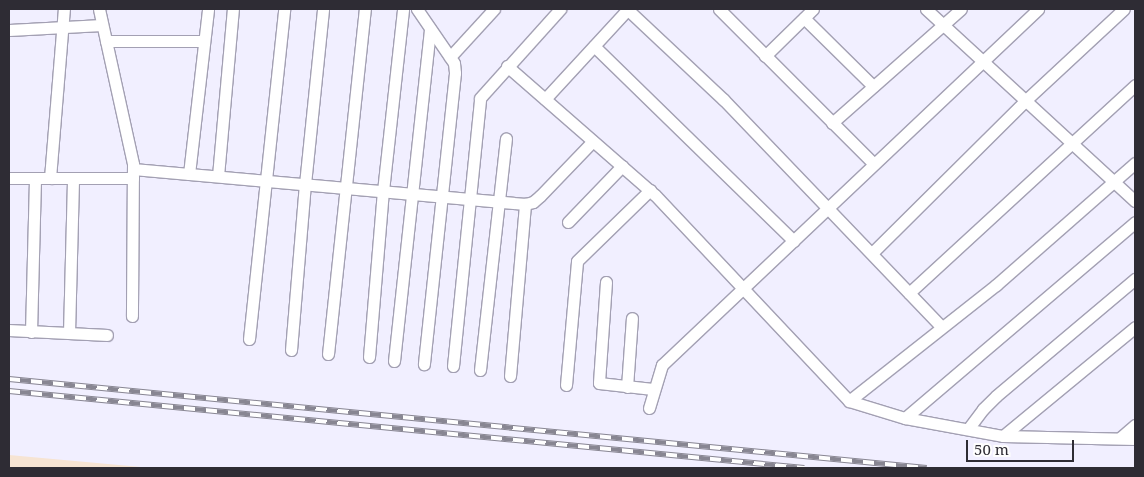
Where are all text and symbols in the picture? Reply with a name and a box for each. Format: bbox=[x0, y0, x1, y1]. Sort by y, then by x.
scale bar bbox=[969, 430, 1076, 462]
text: 50 m bbox=[974, 439, 1009, 459]

